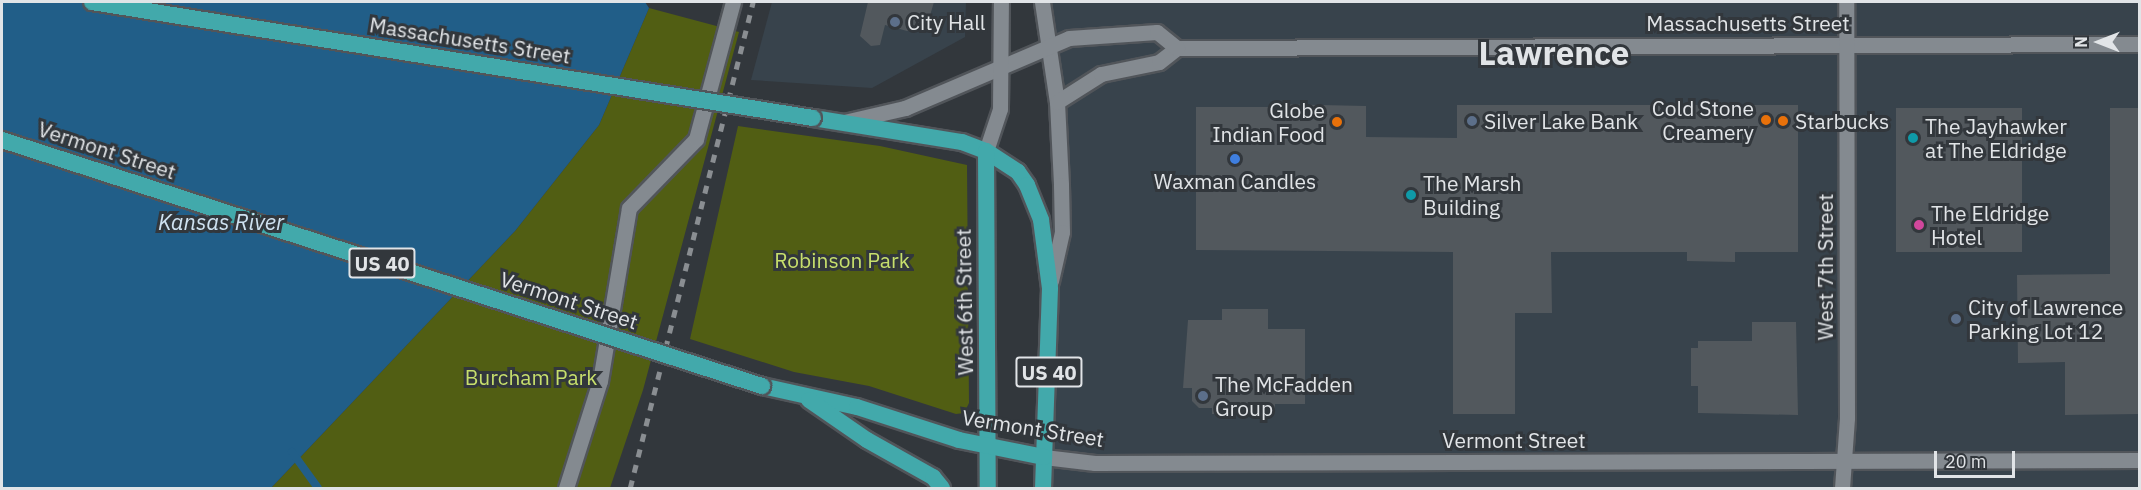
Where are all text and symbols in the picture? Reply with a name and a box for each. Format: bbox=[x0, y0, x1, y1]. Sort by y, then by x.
place label: City Hall bbox=[907, 9, 985, 35]
street label: Massachusetts Street bbox=[1646, 10, 1850, 36]
street label: Massachusetts Street bbox=[368, 12, 572, 68]
north arrow bbox=[2069, 12, 2129, 72]
marker: City Hall bbox=[888, 15, 902, 29]
district label: Lawrence bbox=[1479, 33, 1629, 73]
text: N bbox=[2071, 36, 2091, 48]
place label: Cold Stone Creamery bbox=[1652, 95, 1754, 145]
place label: Globe Indian Food bbox=[1212, 97, 1325, 147]
place label: Silver Lake Bank bbox=[1484, 108, 1638, 134]
place label: Starbucks bbox=[1795, 108, 1889, 134]
marker: Cold Stone Creamery bbox=[1759, 113, 1773, 127]
place label: The Jayhawker at The Eldridge bbox=[1925, 113, 2067, 163]
marker: Silver Lake Bank bbox=[1465, 114, 1479, 128]
marker: Starbucks bbox=[1776, 114, 1790, 128]
marker: Globe Indian Food bbox=[1330, 115, 1344, 129]
street label: Vermont Street bbox=[35, 116, 179, 184]
marker: The Jayhawker at The Eldridge bbox=[1906, 131, 1920, 145]
marker: Waxman Candles bbox=[1228, 152, 1242, 166]
place label: Waxman Candles bbox=[1154, 168, 1316, 194]
place label: The Marsh Building bbox=[1423, 170, 1522, 220]
marker: The Marsh Building bbox=[1404, 188, 1418, 202]
street label: West 7th Street bbox=[1812, 194, 1838, 340]
place label: The Eldridge Hotel bbox=[1931, 200, 2049, 250]
water label: Kansas River bbox=[158, 209, 284, 235]
marker: The Eldridge Hotel bbox=[1912, 218, 1926, 232]
street label: West 6th Street bbox=[950, 228, 978, 376]
road number: US 40 bbox=[348, 246, 416, 280]
park label: Robinson Park bbox=[774, 247, 910, 273]
street label: Vermont Street bbox=[497, 266, 641, 334]
place label: City of Lawrence Parking Lot 12 bbox=[1968, 294, 2123, 344]
marker: City of Lawrence Parking Lot 12 bbox=[1949, 312, 1963, 326]
road number: US 40 bbox=[1014, 355, 1084, 389]
park label: Burcham Park bbox=[465, 364, 597, 390]
place label: The McFadden Group bbox=[1215, 371, 1353, 421]
marker: The McFadden Group bbox=[1196, 389, 1210, 403]
street label: Vermont Street bbox=[960, 404, 1106, 452]
street label: Vermont Street bbox=[1442, 427, 1586, 453]
scale bar bbox=[1937, 439, 2018, 477]
text: 20 m bbox=[1945, 450, 1987, 473]

